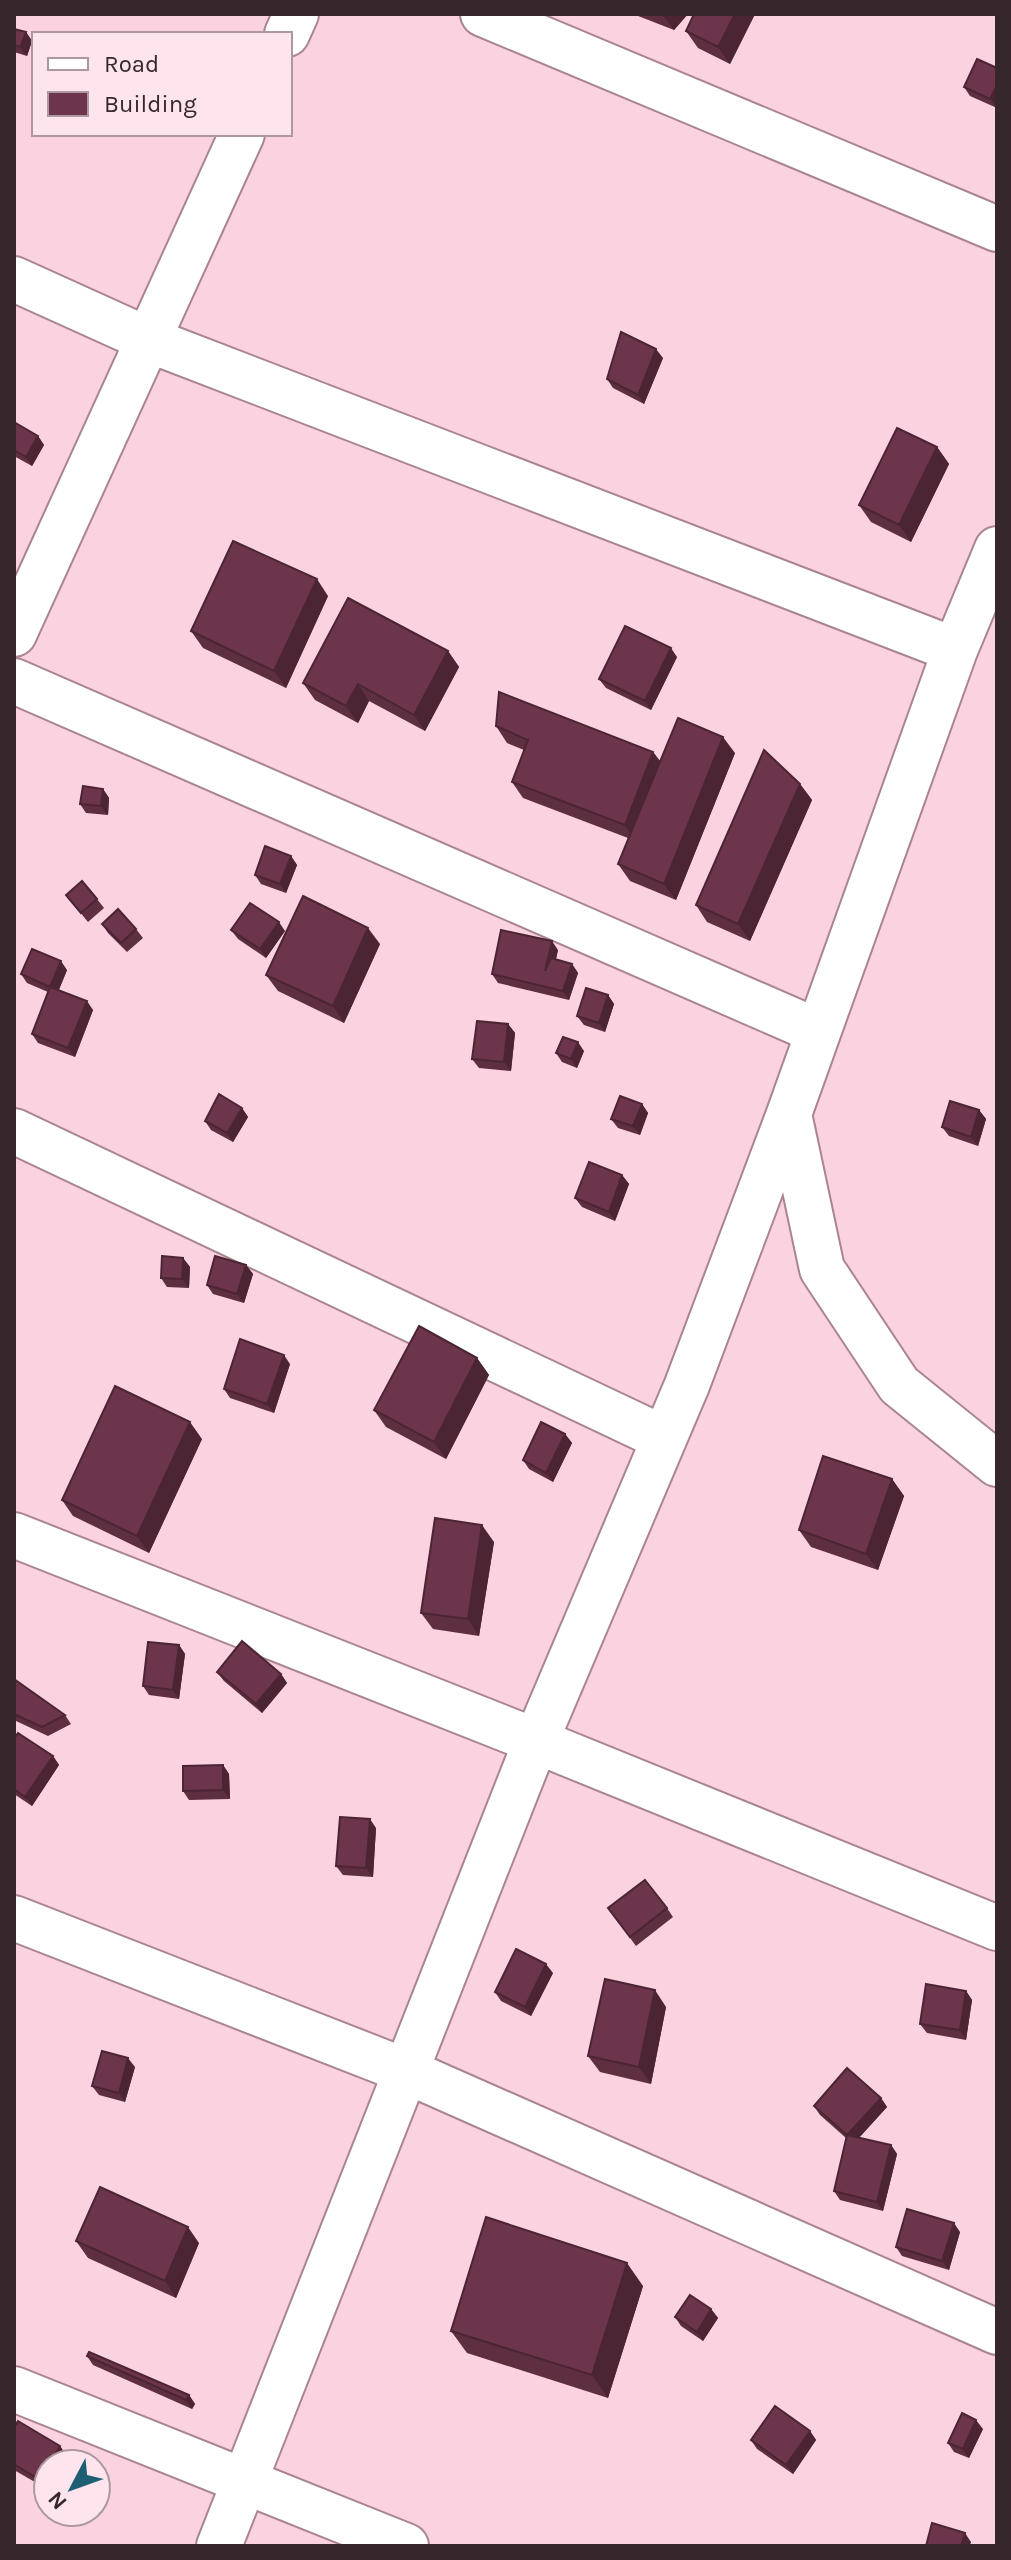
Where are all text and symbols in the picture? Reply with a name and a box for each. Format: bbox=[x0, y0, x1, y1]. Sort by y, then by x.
legend bbox=[32, 32, 292, 136]
text: Road bbox=[104, 50, 159, 78]
text: Building bbox=[104, 90, 197, 118]
north arrow bbox=[32, 2448, 112, 2528]
text: N bbox=[43, 2486, 73, 2515]

